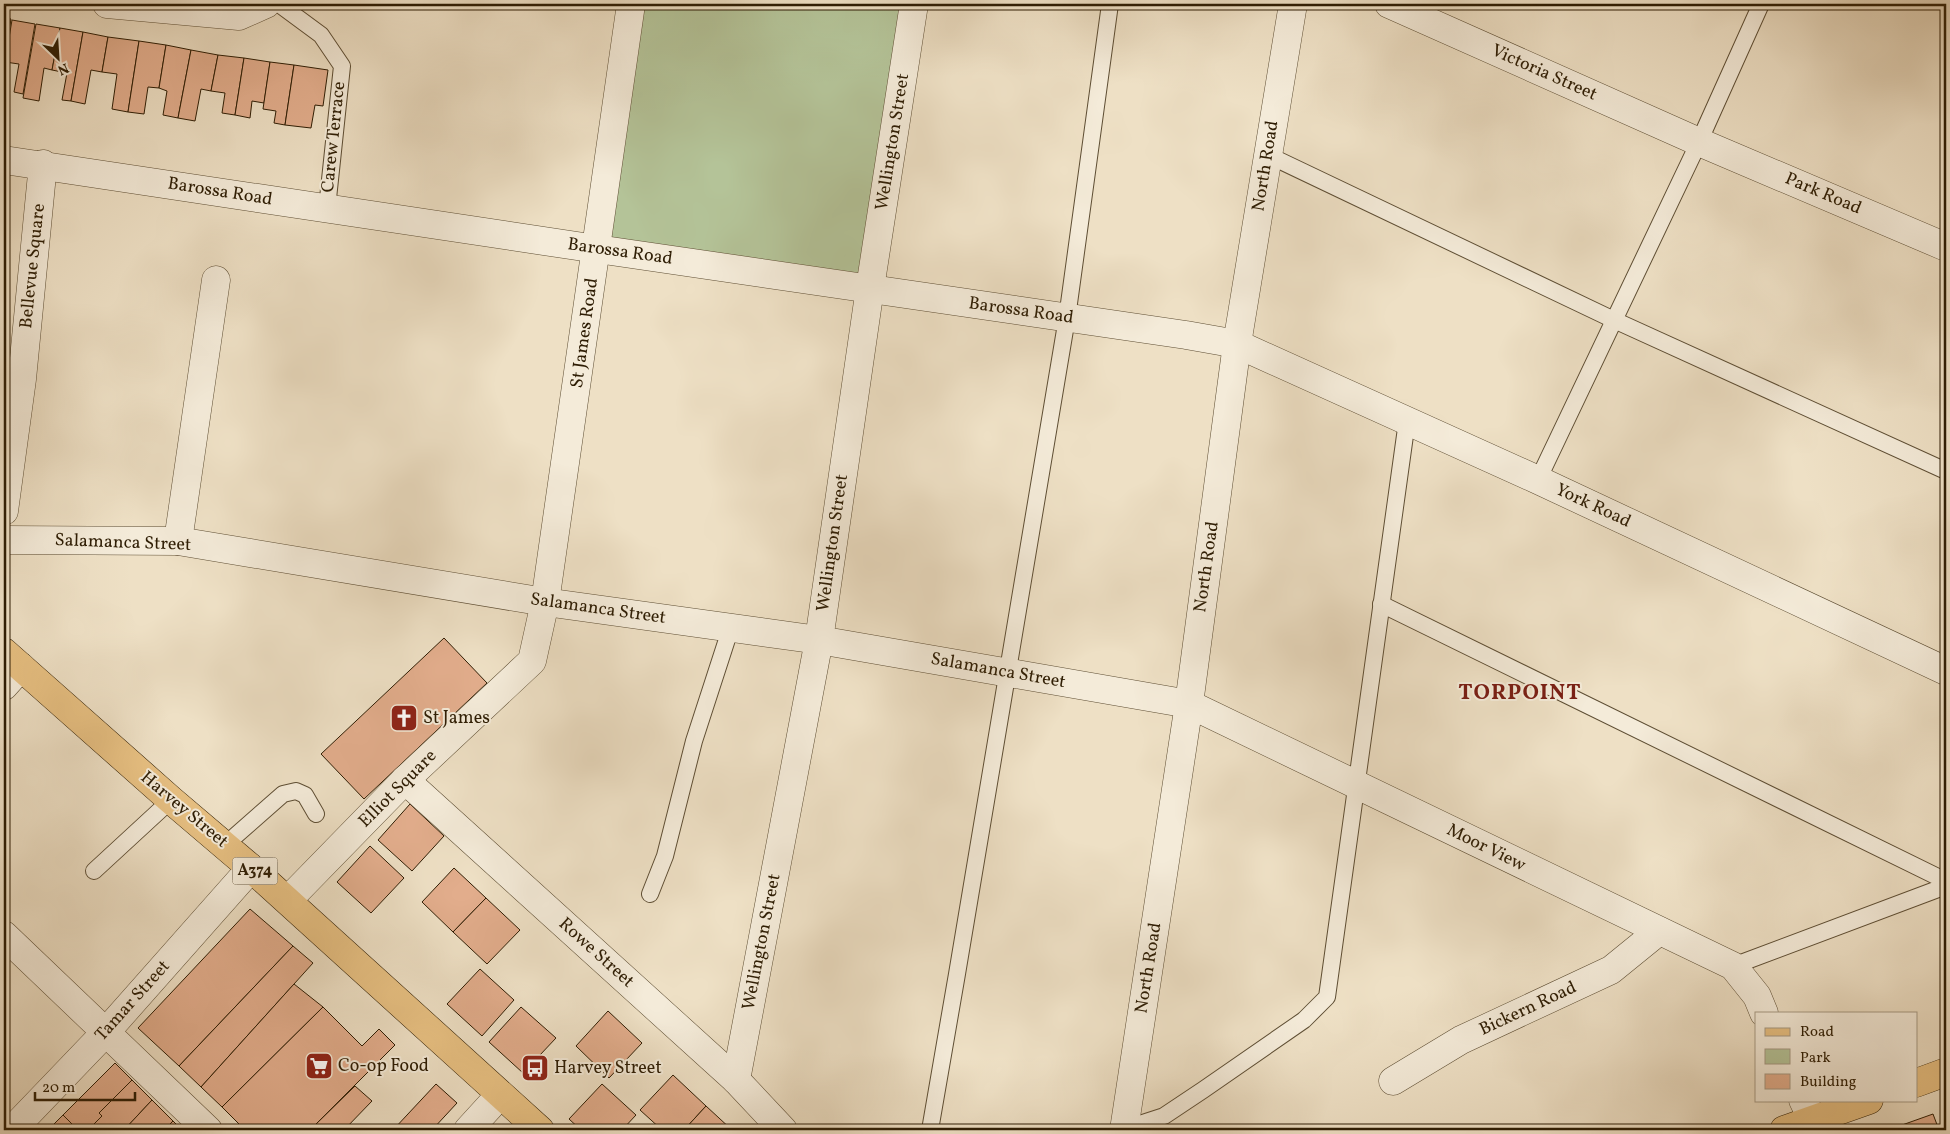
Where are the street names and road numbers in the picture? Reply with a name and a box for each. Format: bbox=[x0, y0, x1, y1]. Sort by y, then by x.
street label: Victoria Street bbox=[1487, 39, 1601, 107]
street label: Wellington Street bbox=[870, 72, 916, 212]
street label: Carew Terrace bbox=[316, 80, 352, 194]
street label: North Road bbox=[1246, 119, 1286, 213]
street label: Park Road bbox=[1781, 167, 1865, 221]
street label: Barossa Road bbox=[166, 171, 274, 213]
street label: Bellevue Square bbox=[14, 202, 52, 330]
street label: Barossa Road bbox=[566, 232, 674, 272]
street label: St James Road bbox=[565, 276, 605, 390]
street label: Barossa Road bbox=[967, 291, 1075, 331]
street label: Wellington Street bbox=[811, 473, 855, 613]
street label: York Road bbox=[1551, 478, 1635, 534]
street label: North Road bbox=[1188, 520, 1226, 614]
street label: Salamanca Street bbox=[54, 528, 192, 558]
street label: Salamanca Street bbox=[529, 587, 667, 631]
street label: Salamanca Street bbox=[929, 647, 1067, 695]
street label: Elliot Square bbox=[353, 744, 443, 834]
street label: Harvey Street bbox=[135, 766, 233, 854]
street label: Moor View bbox=[1442, 818, 1530, 878]
road number: A374 bbox=[232, 858, 278, 884]
street label: Wellington Street bbox=[737, 872, 787, 1012]
street label: Rowe Street bbox=[553, 912, 639, 994]
street label: North Road bbox=[1129, 921, 1169, 1015]
street label: Tamar Street bbox=[90, 955, 176, 1047]
street label: Bickern Road bbox=[1475, 976, 1581, 1042]

